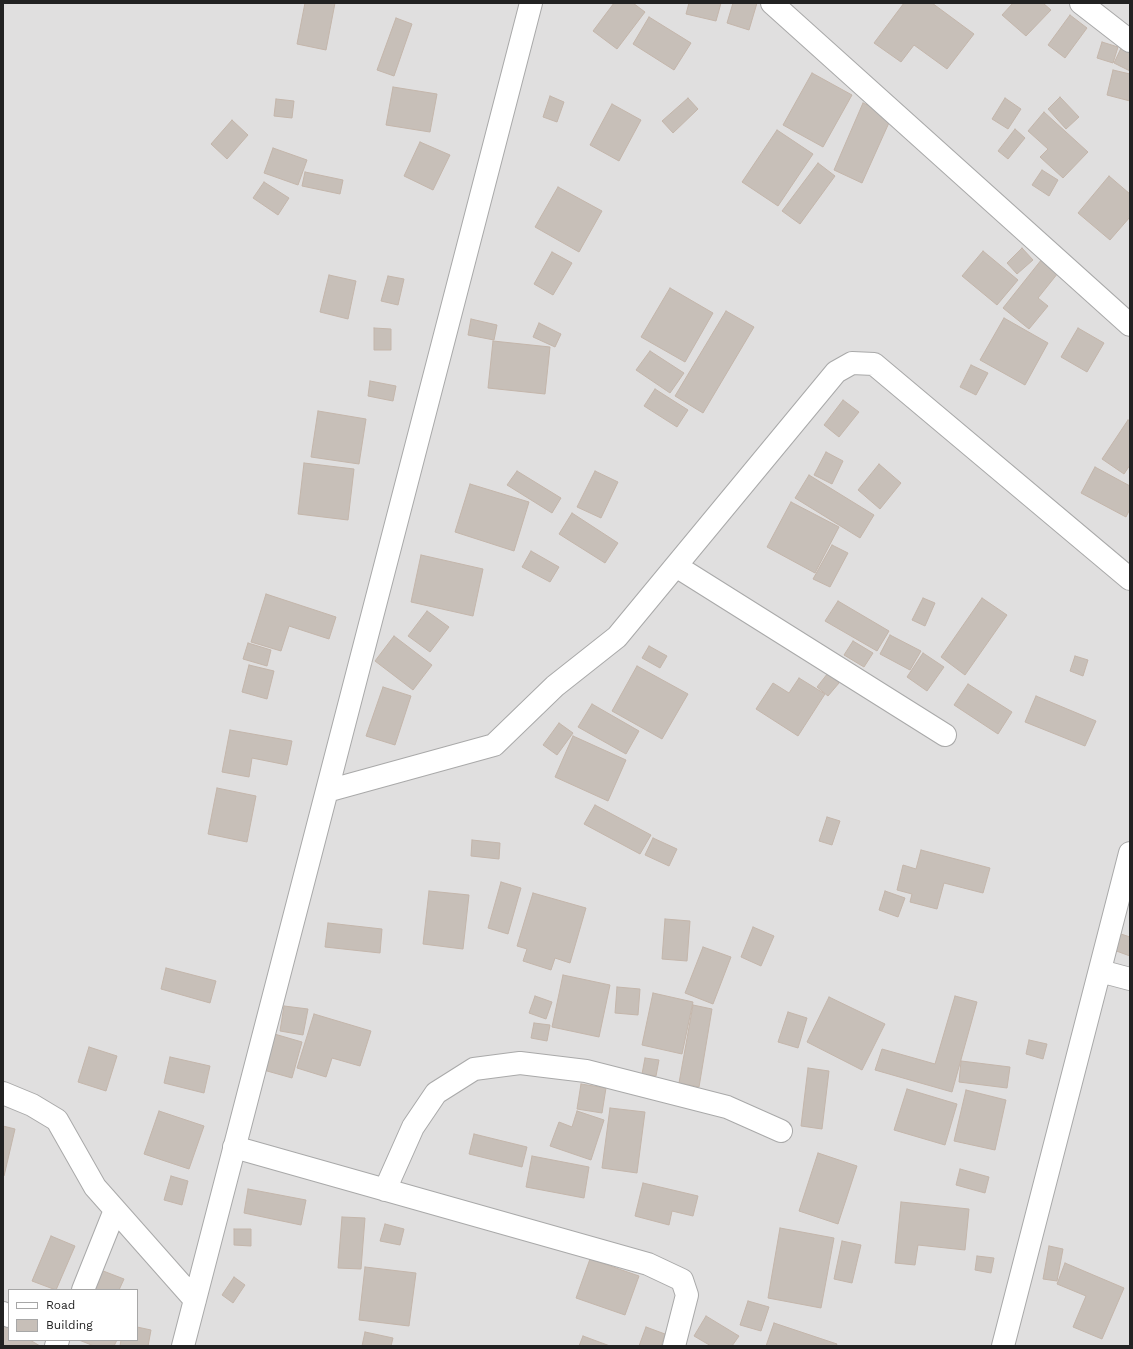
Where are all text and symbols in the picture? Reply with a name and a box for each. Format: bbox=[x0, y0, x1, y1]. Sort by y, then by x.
legend bbox=[8, 1289, 138, 1341]
text: Road bbox=[46, 1298, 75, 1312]
text: Building bbox=[46, 1318, 93, 1332]

